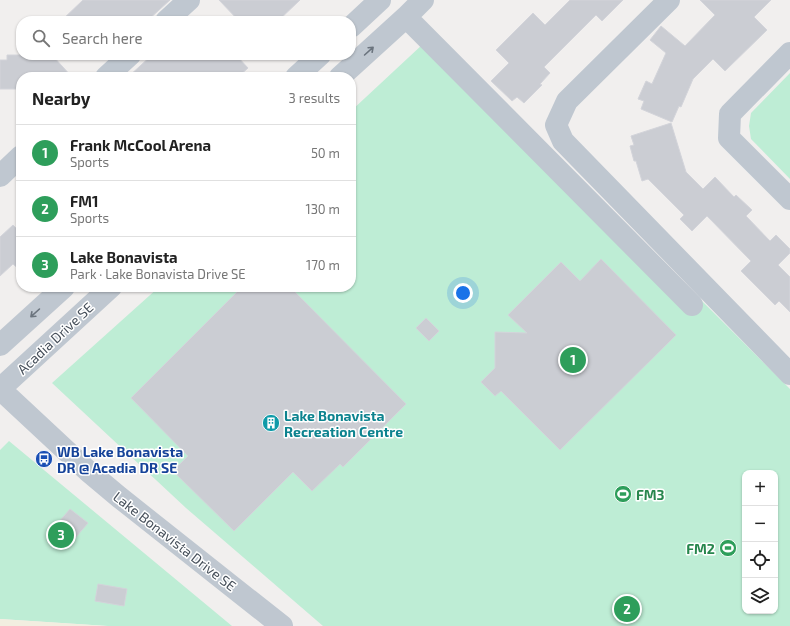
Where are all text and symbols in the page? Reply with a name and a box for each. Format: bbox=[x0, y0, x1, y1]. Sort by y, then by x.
search box bbox=[16, 16, 356, 60]
icon: search bbox=[30, 27, 52, 49]
text: Search here bbox=[62, 29, 143, 47]
one-way arrow bbox=[364, 46, 374, 55]
text: Nearby bbox=[32, 88, 90, 108]
text: 3 results bbox=[289, 90, 340, 106]
text: Frank McCool Arena bbox=[70, 136, 211, 154]
text: 1 bbox=[42, 145, 48, 161]
text: 50 m bbox=[311, 145, 340, 161]
text: Sports bbox=[70, 154, 109, 170]
text: FM1 bbox=[70, 192, 99, 210]
text: 2 bbox=[41, 201, 49, 217]
text: 130 m bbox=[305, 201, 340, 217]
text: Sports bbox=[70, 210, 109, 226]
text: Lake Bonavista bbox=[70, 248, 178, 266]
text: 3 bbox=[41, 257, 49, 273]
text: 170 m bbox=[306, 257, 340, 273]
text: Park · Lake Bonavista Drive SE bbox=[70, 266, 246, 282]
your location bbox=[453, 283, 473, 303]
street label: Acadia Drive SE bbox=[14, 298, 97, 377]
one-way arrow bbox=[30, 309, 41, 318]
pin: 1 bbox=[560, 345, 586, 375]
place label: Lake Bonavista Recreation Centre bbox=[284, 407, 403, 440]
building icon: Lake Bonavista Recreation Centre bbox=[261, 413, 281, 433]
place label: WB Lake Bonavista DR @ Acadia DR SE bbox=[57, 443, 183, 476]
bus stop icon: WB Lake Bonavista DR @ Acadia DR SE bbox=[34, 449, 54, 469]
map controls bbox=[742, 470, 778, 614]
button: + bbox=[742, 470, 778, 506]
sports icon: FM3 bbox=[613, 484, 633, 504]
place label: FM3 bbox=[636, 486, 665, 503]
street label: Lake Bonavista Drive SE bbox=[110, 488, 240, 594]
button: − bbox=[742, 506, 778, 542]
pin: 3 bbox=[48, 520, 74, 550]
sports icon: FM2 bbox=[718, 538, 738, 558]
place label: FM2 bbox=[686, 540, 715, 557]
button: locate bbox=[742, 542, 778, 578]
button: layers bbox=[742, 578, 778, 614]
pin: 2 bbox=[614, 594, 640, 624]

